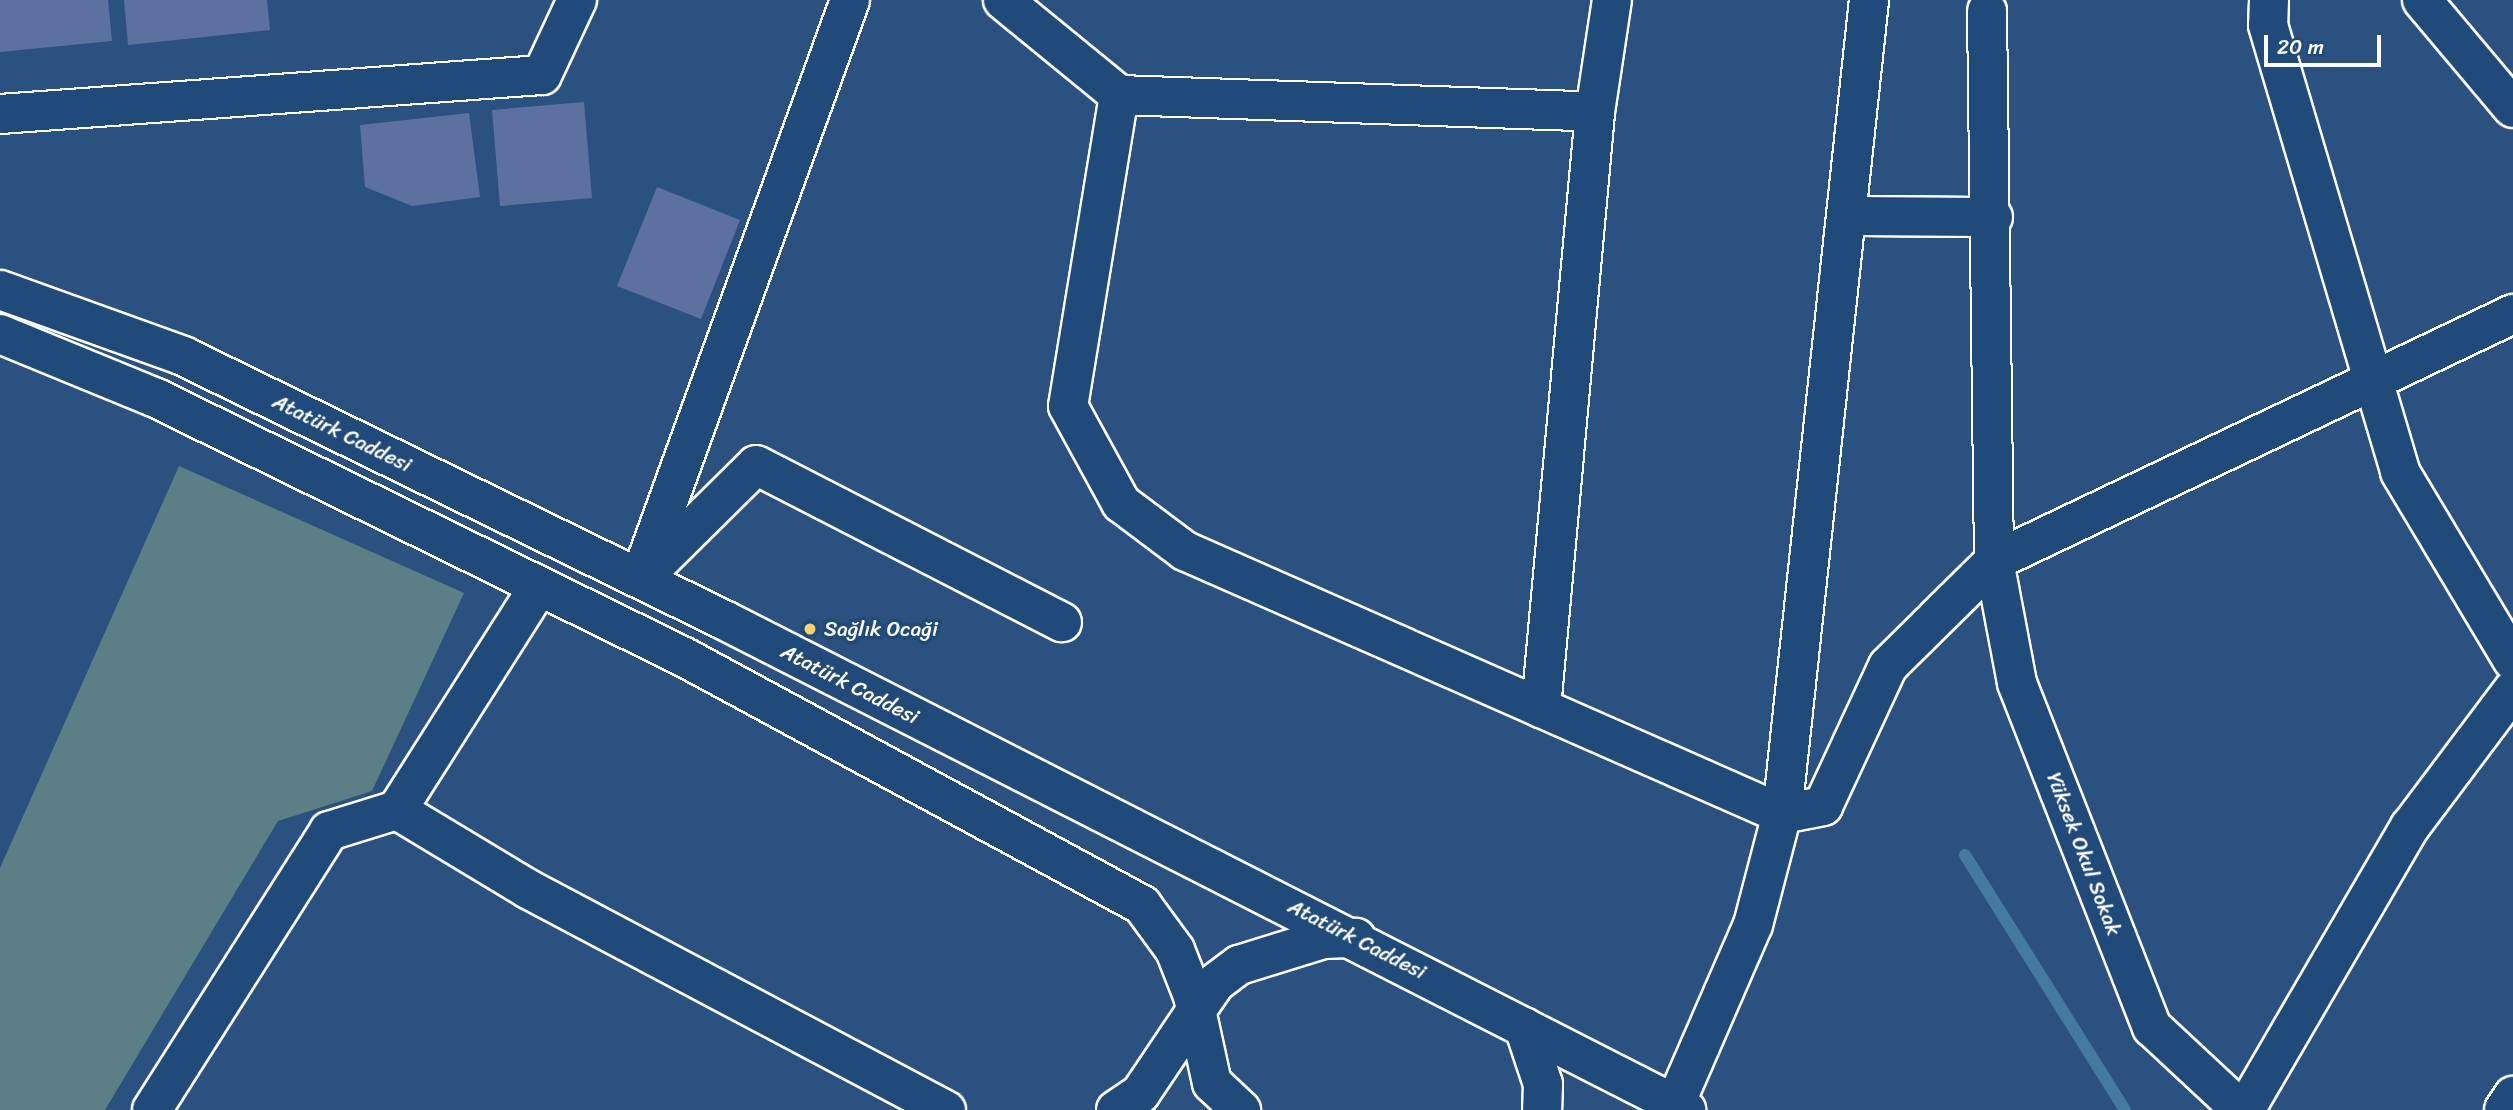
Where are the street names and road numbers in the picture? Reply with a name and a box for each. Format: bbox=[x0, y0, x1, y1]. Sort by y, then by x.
street label: Atatürk Caddesi bbox=[269, 389, 415, 477]
street label: Atatürk Caddesi bbox=[777, 639, 923, 729]
street label: Yüksek Okul Sokak bbox=[2041, 769, 2127, 939]
street label: Atatürk Caddesi bbox=[1284, 894, 1430, 984]

